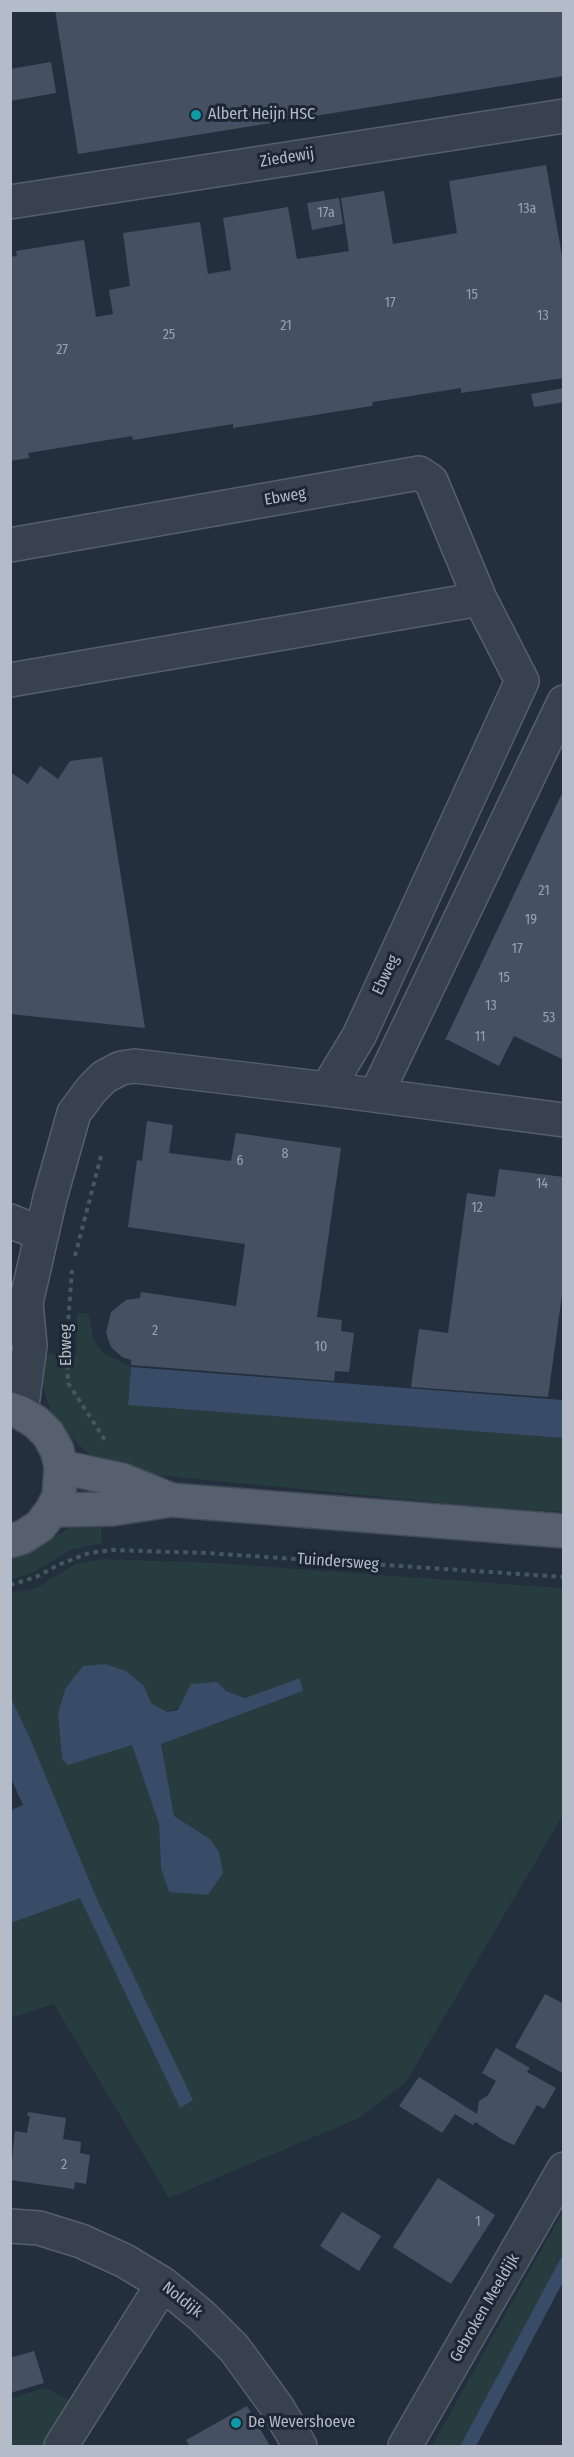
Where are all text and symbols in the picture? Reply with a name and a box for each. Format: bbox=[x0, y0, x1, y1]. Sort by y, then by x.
place label: Albert Heijn HSC bbox=[208, 105, 315, 125]
marker: Albert Heijn HSC bbox=[189, 108, 203, 122]
street label: Ziedewij bbox=[259, 144, 315, 172]
house number: 13a bbox=[518, 201, 536, 217]
house number: 17a bbox=[317, 205, 335, 221]
house number: 15 bbox=[466, 287, 478, 303]
house number: 17 bbox=[384, 295, 396, 311]
house number: 13 bbox=[537, 308, 549, 324]
house number: 21 bbox=[280, 318, 292, 334]
house number: 25 bbox=[163, 327, 175, 343]
house number: 27 bbox=[56, 342, 68, 358]
street label: Ebweg bbox=[263, 484, 307, 510]
house number: 21 bbox=[538, 883, 550, 899]
house number: 19 bbox=[525, 912, 537, 928]
house number: 17 bbox=[511, 941, 523, 957]
street label: Ebweg bbox=[368, 952, 404, 998]
house number: 15 bbox=[498, 970, 510, 986]
house number: 13 bbox=[485, 998, 497, 1014]
house number: 53 bbox=[543, 1010, 555, 1026]
house number: 11 bbox=[475, 1029, 485, 1045]
house number: 8 bbox=[282, 1146, 288, 1162]
house number: 6 bbox=[237, 1153, 243, 1169]
house number: 14 bbox=[536, 1176, 548, 1192]
house number: 12 bbox=[471, 1200, 483, 1216]
house number: 2 bbox=[152, 1323, 158, 1339]
street label: Ebweg bbox=[57, 1324, 77, 1366]
house number: 10 bbox=[315, 1339, 327, 1355]
street label: Tuindersweg bbox=[296, 1550, 380, 1574]
house number: 2 bbox=[61, 2157, 67, 2173]
house number: 1 bbox=[475, 2214, 481, 2230]
street label: Gebroken Meeldijk bbox=[446, 2250, 524, 2366]
street label: Noldijk bbox=[158, 2278, 206, 2322]
place label: De Wevershoeve bbox=[248, 2413, 355, 2433]
marker: De Wevershoeve bbox=[229, 2416, 243, 2430]

